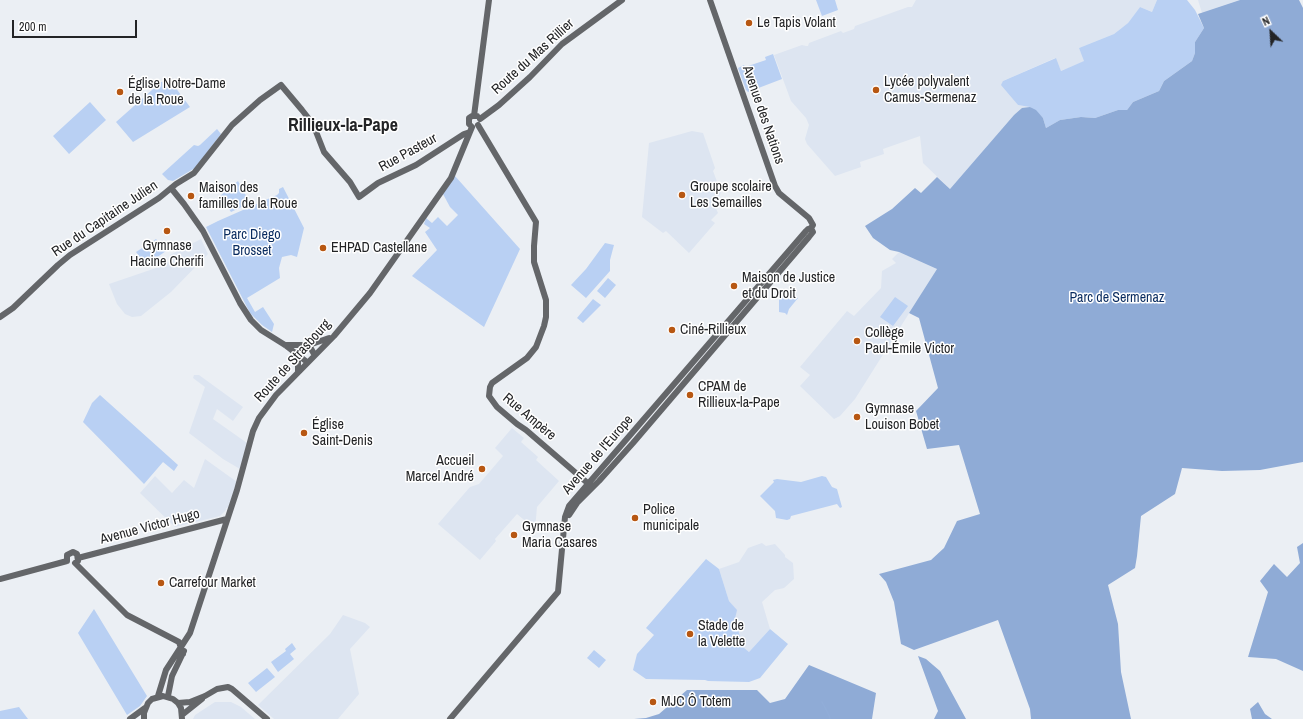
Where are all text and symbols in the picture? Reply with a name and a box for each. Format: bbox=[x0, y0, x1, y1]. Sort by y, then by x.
scale bar bbox=[14, 12, 139, 38]
north arrow bbox=[1251, 12, 1291, 52]
text: N bbox=[1260, 13, 1272, 29]
place label: Le Tapis Volant bbox=[757, 15, 836, 31]
street label: Route du Mas Rillier bbox=[488, 16, 578, 98]
marker: Le Tapis Volant bbox=[744, 18, 754, 28]
text: 200 m bbox=[19, 19, 46, 35]
street label: Avenue des Nations bbox=[738, 63, 788, 167]
place label: Lycée polyvalent Camus-Sermenaz bbox=[884, 74, 976, 106]
place label: Église Notre-Dame de la Roue bbox=[128, 76, 226, 108]
marker: Lycée polyvalent Camus-Sermenaz bbox=[871, 85, 881, 95]
marker: Église Notre-Dame de la Roue bbox=[115, 87, 125, 97]
district label: Rillieux-la-Pape bbox=[288, 115, 398, 137]
street label: Rue Pasteur bbox=[376, 130, 440, 176]
street label: Rue du Capitaine Julien bbox=[49, 177, 161, 261]
place label: Groupe scolaire Les Semailles bbox=[690, 179, 772, 212]
place label: Maison des familles de la Roue bbox=[199, 180, 297, 212]
marker: Groupe scolaire Les Semailles bbox=[677, 190, 687, 200]
marker: Maison des familles de la Roue bbox=[186, 191, 196, 201]
marker: Gymnase Hacine Cherifi bbox=[162, 226, 172, 236]
park label: Parc Diego Brosset bbox=[223, 227, 281, 260]
place label: Gymnase Hacine Cherifi bbox=[130, 238, 204, 270]
place label: EHPAD Castellane bbox=[331, 240, 427, 256]
marker: EHPAD Castellane bbox=[318, 243, 328, 253]
place label: Maison de Justice et du Droit bbox=[742, 270, 835, 302]
marker: Maison de Justice et du Droit bbox=[729, 281, 739, 291]
park label: Parc de Sermenaz bbox=[1069, 290, 1165, 306]
street label: Route de Strasbourg bbox=[251, 316, 335, 406]
place label: Ciné-Rillieux bbox=[680, 322, 746, 338]
marker: Ciné-Rillieux bbox=[667, 325, 677, 335]
place label: Collège Paul-Émile Victor bbox=[865, 325, 954, 358]
marker: Collège Paul-Émile Victor bbox=[852, 336, 862, 346]
place label: CPAM de Rillieux-la-Pape bbox=[698, 379, 780, 412]
street label: Rue Ampère bbox=[499, 390, 559, 444]
marker: CPAM de Rillieux-la-Pape bbox=[685, 390, 695, 400]
place label: Gymnase Louison Bobet bbox=[865, 401, 939, 434]
street label: Avenue de l'Europe bbox=[559, 412, 637, 498]
marker: Gymnase Louison Bobet bbox=[852, 412, 862, 422]
place label: Église Saint-Denis bbox=[312, 417, 373, 450]
marker: Église Saint-Denis bbox=[299, 428, 309, 438]
place label: Accueil Marcel André bbox=[406, 453, 474, 486]
marker: Accueil Marcel André bbox=[477, 464, 487, 474]
place label: Police municipale bbox=[643, 502, 699, 534]
street label: Avenue Victor Hugo bbox=[98, 506, 202, 548]
marker: Police municipale bbox=[630, 513, 640, 523]
place label: Gymnase Maria Casares bbox=[522, 519, 597, 552]
marker: Gymnase Maria Casares bbox=[509, 530, 519, 540]
place label: Carrefour Market bbox=[169, 575, 256, 591]
marker: Carrefour Market bbox=[156, 578, 166, 588]
place label: Stade de la Velette bbox=[698, 618, 745, 650]
marker: Stade de la Velette bbox=[685, 629, 695, 639]
place label: MJC Ô Totem bbox=[661, 694, 731, 710]
marker: MJC Ô Totem bbox=[648, 697, 658, 707]

